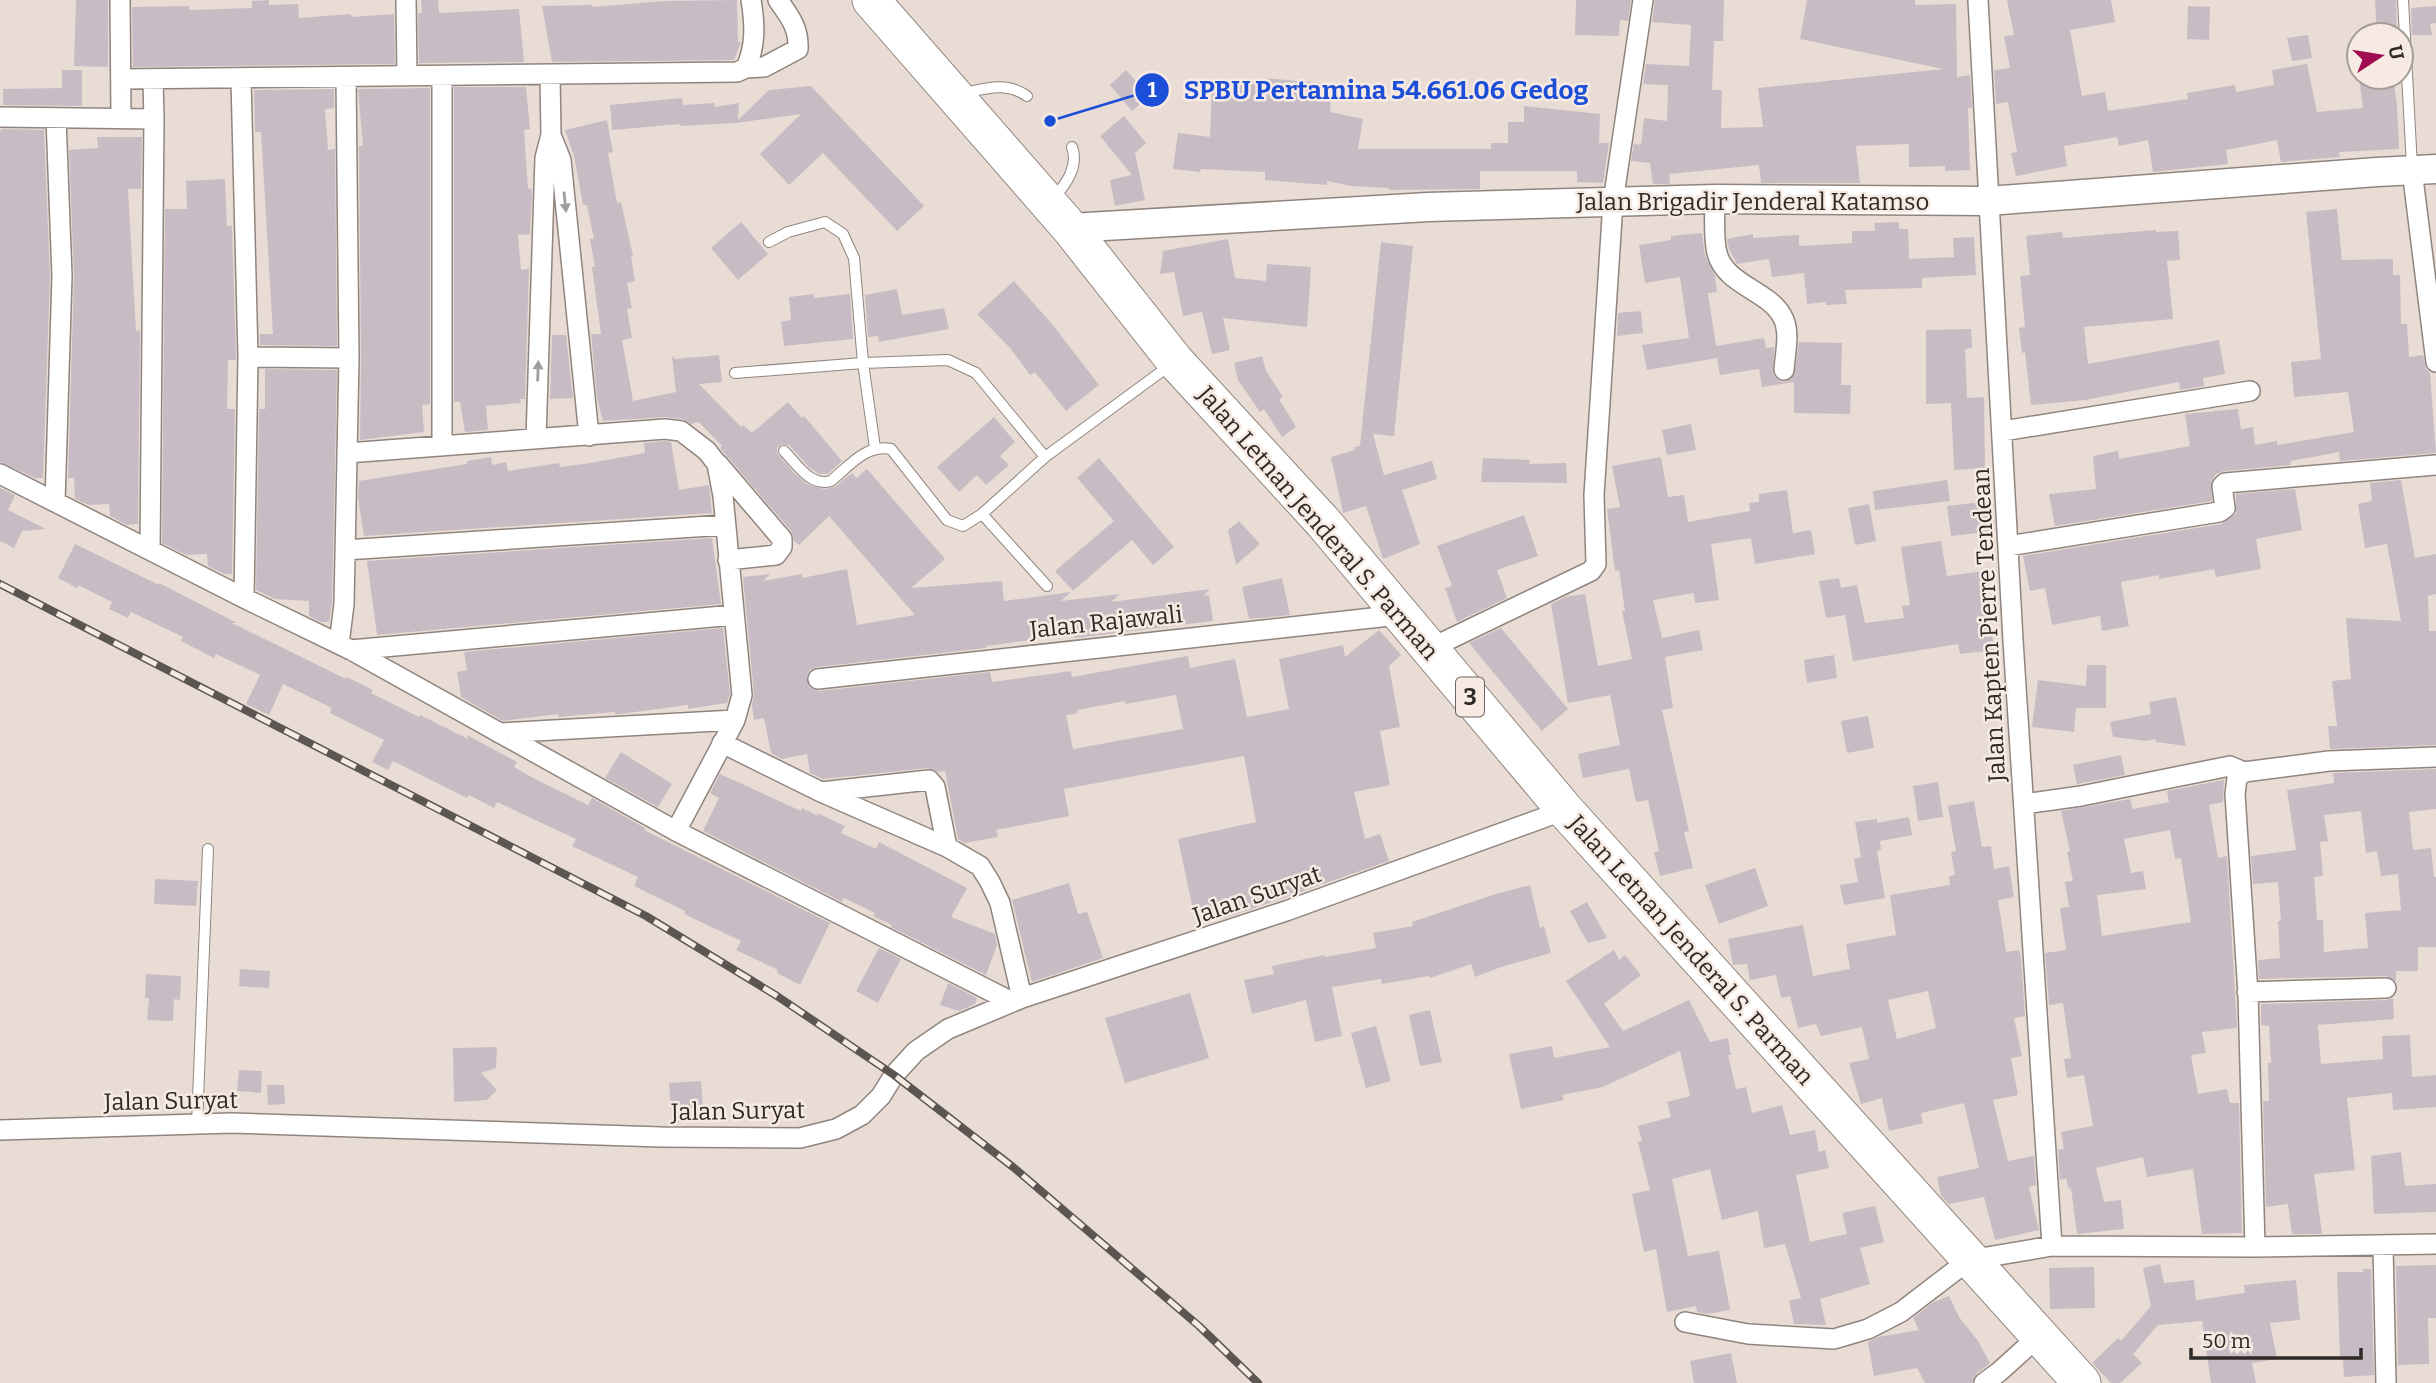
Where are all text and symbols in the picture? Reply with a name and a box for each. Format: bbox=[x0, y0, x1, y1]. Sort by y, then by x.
north arrow bbox=[2345, 21, 2415, 91]
text: U bbox=[2383, 43, 2409, 62]
callout: SPBU Pertamina 54.661.06 Gedog bbox=[1134, 66, 1602, 113]
text: SPBU Pertamina 54.661.06 Gedog bbox=[1184, 75, 1588, 106]
text: 1 bbox=[1147, 77, 1157, 103]
street label: Jalan Brigadir Jenderal Katamso bbox=[1576, 188, 1929, 216]
one-way arrow bbox=[560, 191, 571, 213]
one-way arrow bbox=[532, 360, 543, 382]
street label: Jalan Letnan Jenderal S. Parman bbox=[1191, 380, 1444, 665]
street label: Jalan Kapten Pierre Tendean bbox=[1967, 467, 2011, 784]
street label: Jalan Rajawali bbox=[1027, 600, 1184, 644]
road number: 3 bbox=[1456, 678, 1484, 716]
street label: Jalan Letnan Jenderal S. Parman bbox=[1562, 809, 1820, 1091]
street label: Jalan Suryat bbox=[1188, 860, 1325, 930]
street label: Jalan Suryat bbox=[103, 1086, 239, 1116]
street label: Jalan Suryat bbox=[670, 1096, 806, 1126]
scale bar bbox=[2191, 1316, 2361, 1360]
text: 50 m bbox=[2202, 1328, 2251, 1354]

